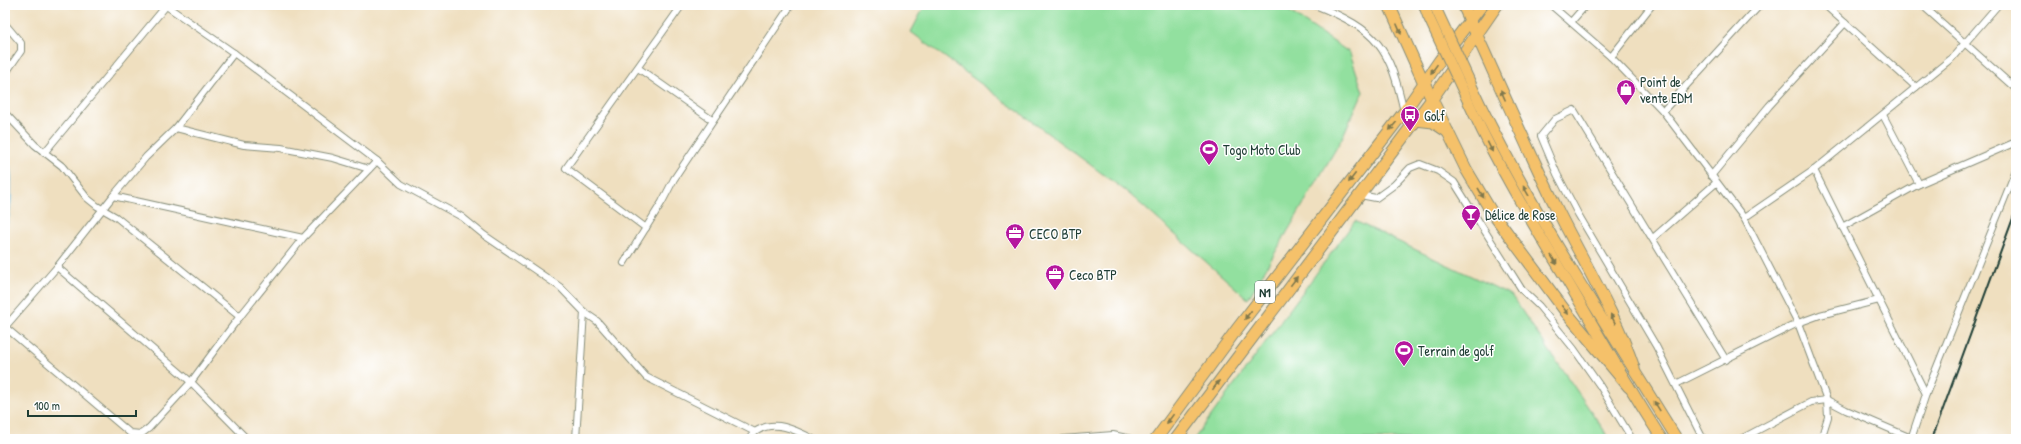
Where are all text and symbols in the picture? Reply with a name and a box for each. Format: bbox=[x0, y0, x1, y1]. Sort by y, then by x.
one-way arrow bbox=[1396, 23, 1402, 35]
one-way arrow bbox=[1430, 64, 1438, 74]
place label: Point de vente EDM bbox=[1640, 72, 1692, 107]
shop icon: Point de vente EDM bbox=[1615, 78, 1637, 106]
one-way arrow bbox=[1499, 89, 1506, 101]
bus stop icon: Golf bbox=[1399, 104, 1421, 132]
place label: Golf bbox=[1424, 106, 1445, 125]
one-way arrow bbox=[1388, 121, 1397, 132]
sports icon: Togo Moto Club bbox=[1198, 138, 1220, 166]
place label: Togo Moto Club bbox=[1223, 140, 1301, 160]
one-way arrow bbox=[1487, 141, 1493, 153]
one-way arrow bbox=[1348, 173, 1356, 183]
one-way arrow bbox=[1523, 185, 1530, 197]
one-way arrow bbox=[1477, 187, 1484, 199]
bar icon: Délice de Rose bbox=[1460, 203, 1482, 231]
place label: Délice de Rose bbox=[1485, 205, 1556, 224]
office icon: CECO BTP bbox=[1004, 222, 1026, 250]
place label: CECO BTP bbox=[1029, 224, 1082, 243]
one-way arrow bbox=[1551, 254, 1558, 266]
office icon: Ceco BTP bbox=[1044, 263, 1066, 291]
place label: Ceco BTP bbox=[1069, 265, 1117, 284]
one-way arrow bbox=[1289, 276, 1298, 287]
road number: N1 bbox=[1255, 281, 1275, 303]
one-way arrow bbox=[1560, 305, 1569, 316]
one-way arrow bbox=[1243, 309, 1252, 320]
one-way arrow bbox=[1610, 314, 1617, 325]
sports icon: Terrain de golf bbox=[1393, 339, 1415, 367]
place label: Terrain de golf bbox=[1418, 341, 1494, 361]
one-way arrow bbox=[1211, 380, 1219, 390]
scale bar bbox=[28, 392, 136, 418]
text: 100 m bbox=[34, 397, 60, 414]
one-way arrow bbox=[1653, 400, 1660, 412]
one-way arrow bbox=[1166, 414, 1175, 425]

